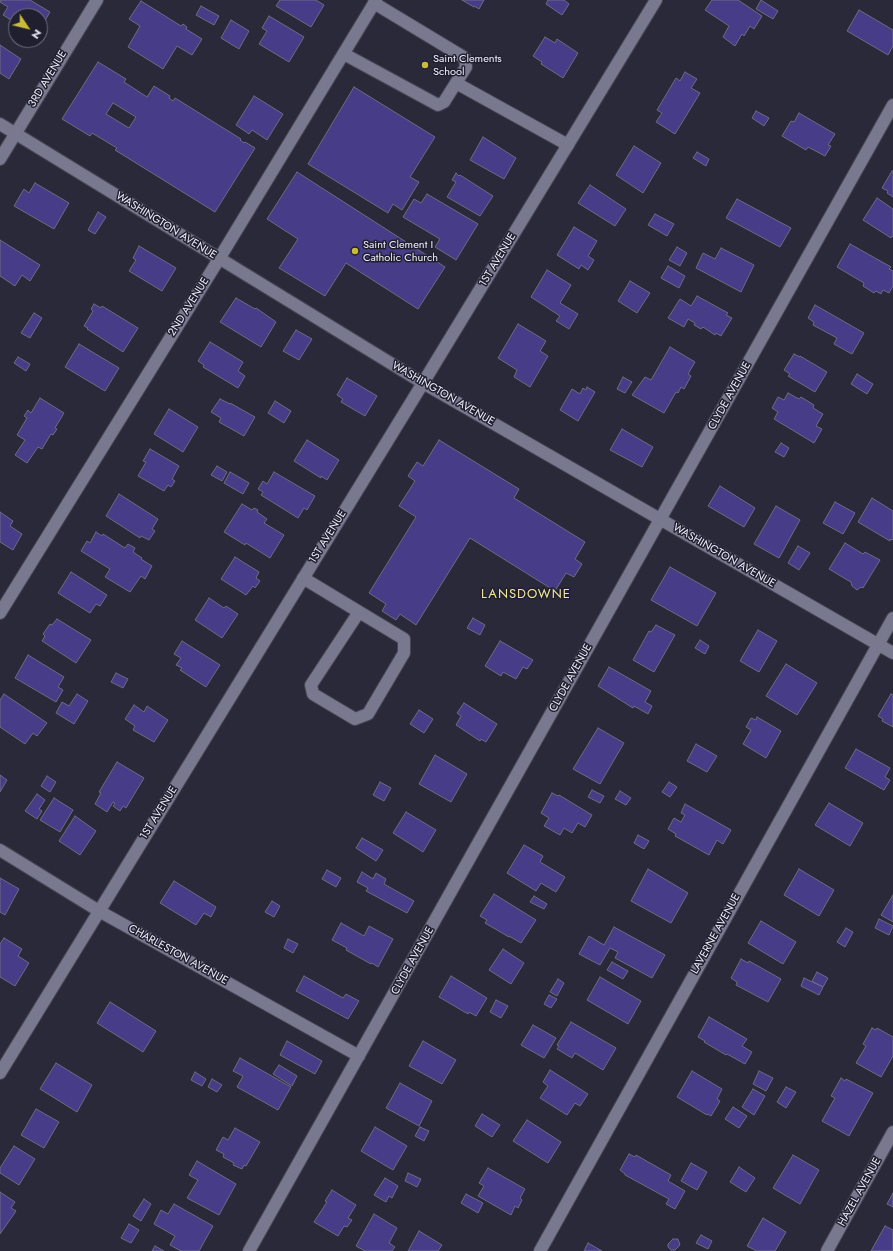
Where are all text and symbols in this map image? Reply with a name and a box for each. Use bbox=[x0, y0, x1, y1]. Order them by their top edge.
north arrow bbox=[8, 8, 48, 48]
text: N bbox=[28, 26, 46, 42]
street label: 3RD AVENUE bbox=[26, 48, 70, 110]
place label: Saint Clements School bbox=[433, 52, 502, 78]
marker: Saint Clements School bbox=[420, 60, 430, 70]
street label: WASHINGTON AVENUE bbox=[113, 190, 219, 262]
street label: 1ST AVENUE bbox=[477, 231, 519, 289]
place label: Saint Clement I Catholic Church bbox=[363, 238, 438, 264]
marker: Saint Clement I Catholic Church bbox=[350, 246, 360, 256]
street label: 2ND AVENUE bbox=[166, 275, 212, 339]
street label: WASHINGTON AVENUE bbox=[389, 359, 497, 429]
street label: CLYDE AVENUE bbox=[706, 360, 754, 432]
street label: 1ST AVENUE bbox=[306, 508, 350, 566]
street label: WASHINGTON AVENUE bbox=[670, 521, 778, 591]
district label: LANSDOWNE bbox=[481, 587, 571, 603]
street label: CLYDE AVENUE bbox=[547, 642, 595, 714]
street label: 1ST AVENUE bbox=[137, 784, 181, 842]
street label: LAVERNE AVENUE bbox=[688, 892, 744, 976]
street label: CHARLESTON AVENUE bbox=[126, 922, 230, 988]
street label: CLYDE AVENUE bbox=[389, 925, 437, 997]
street label: HAZEL AVENUE bbox=[836, 1155, 884, 1229]

